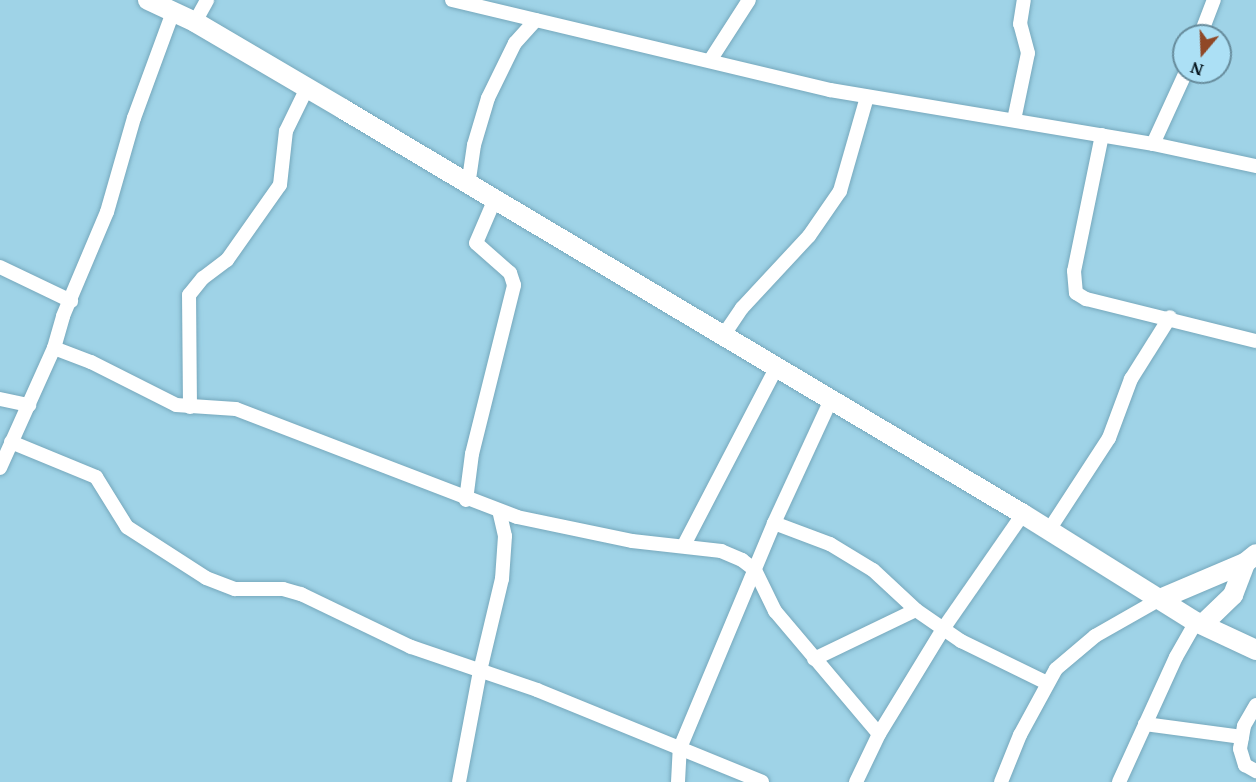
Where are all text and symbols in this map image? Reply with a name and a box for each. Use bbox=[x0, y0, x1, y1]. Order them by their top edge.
north arrow bbox=[1172, 24, 1232, 84]
text: N bbox=[1187, 57, 1206, 82]

